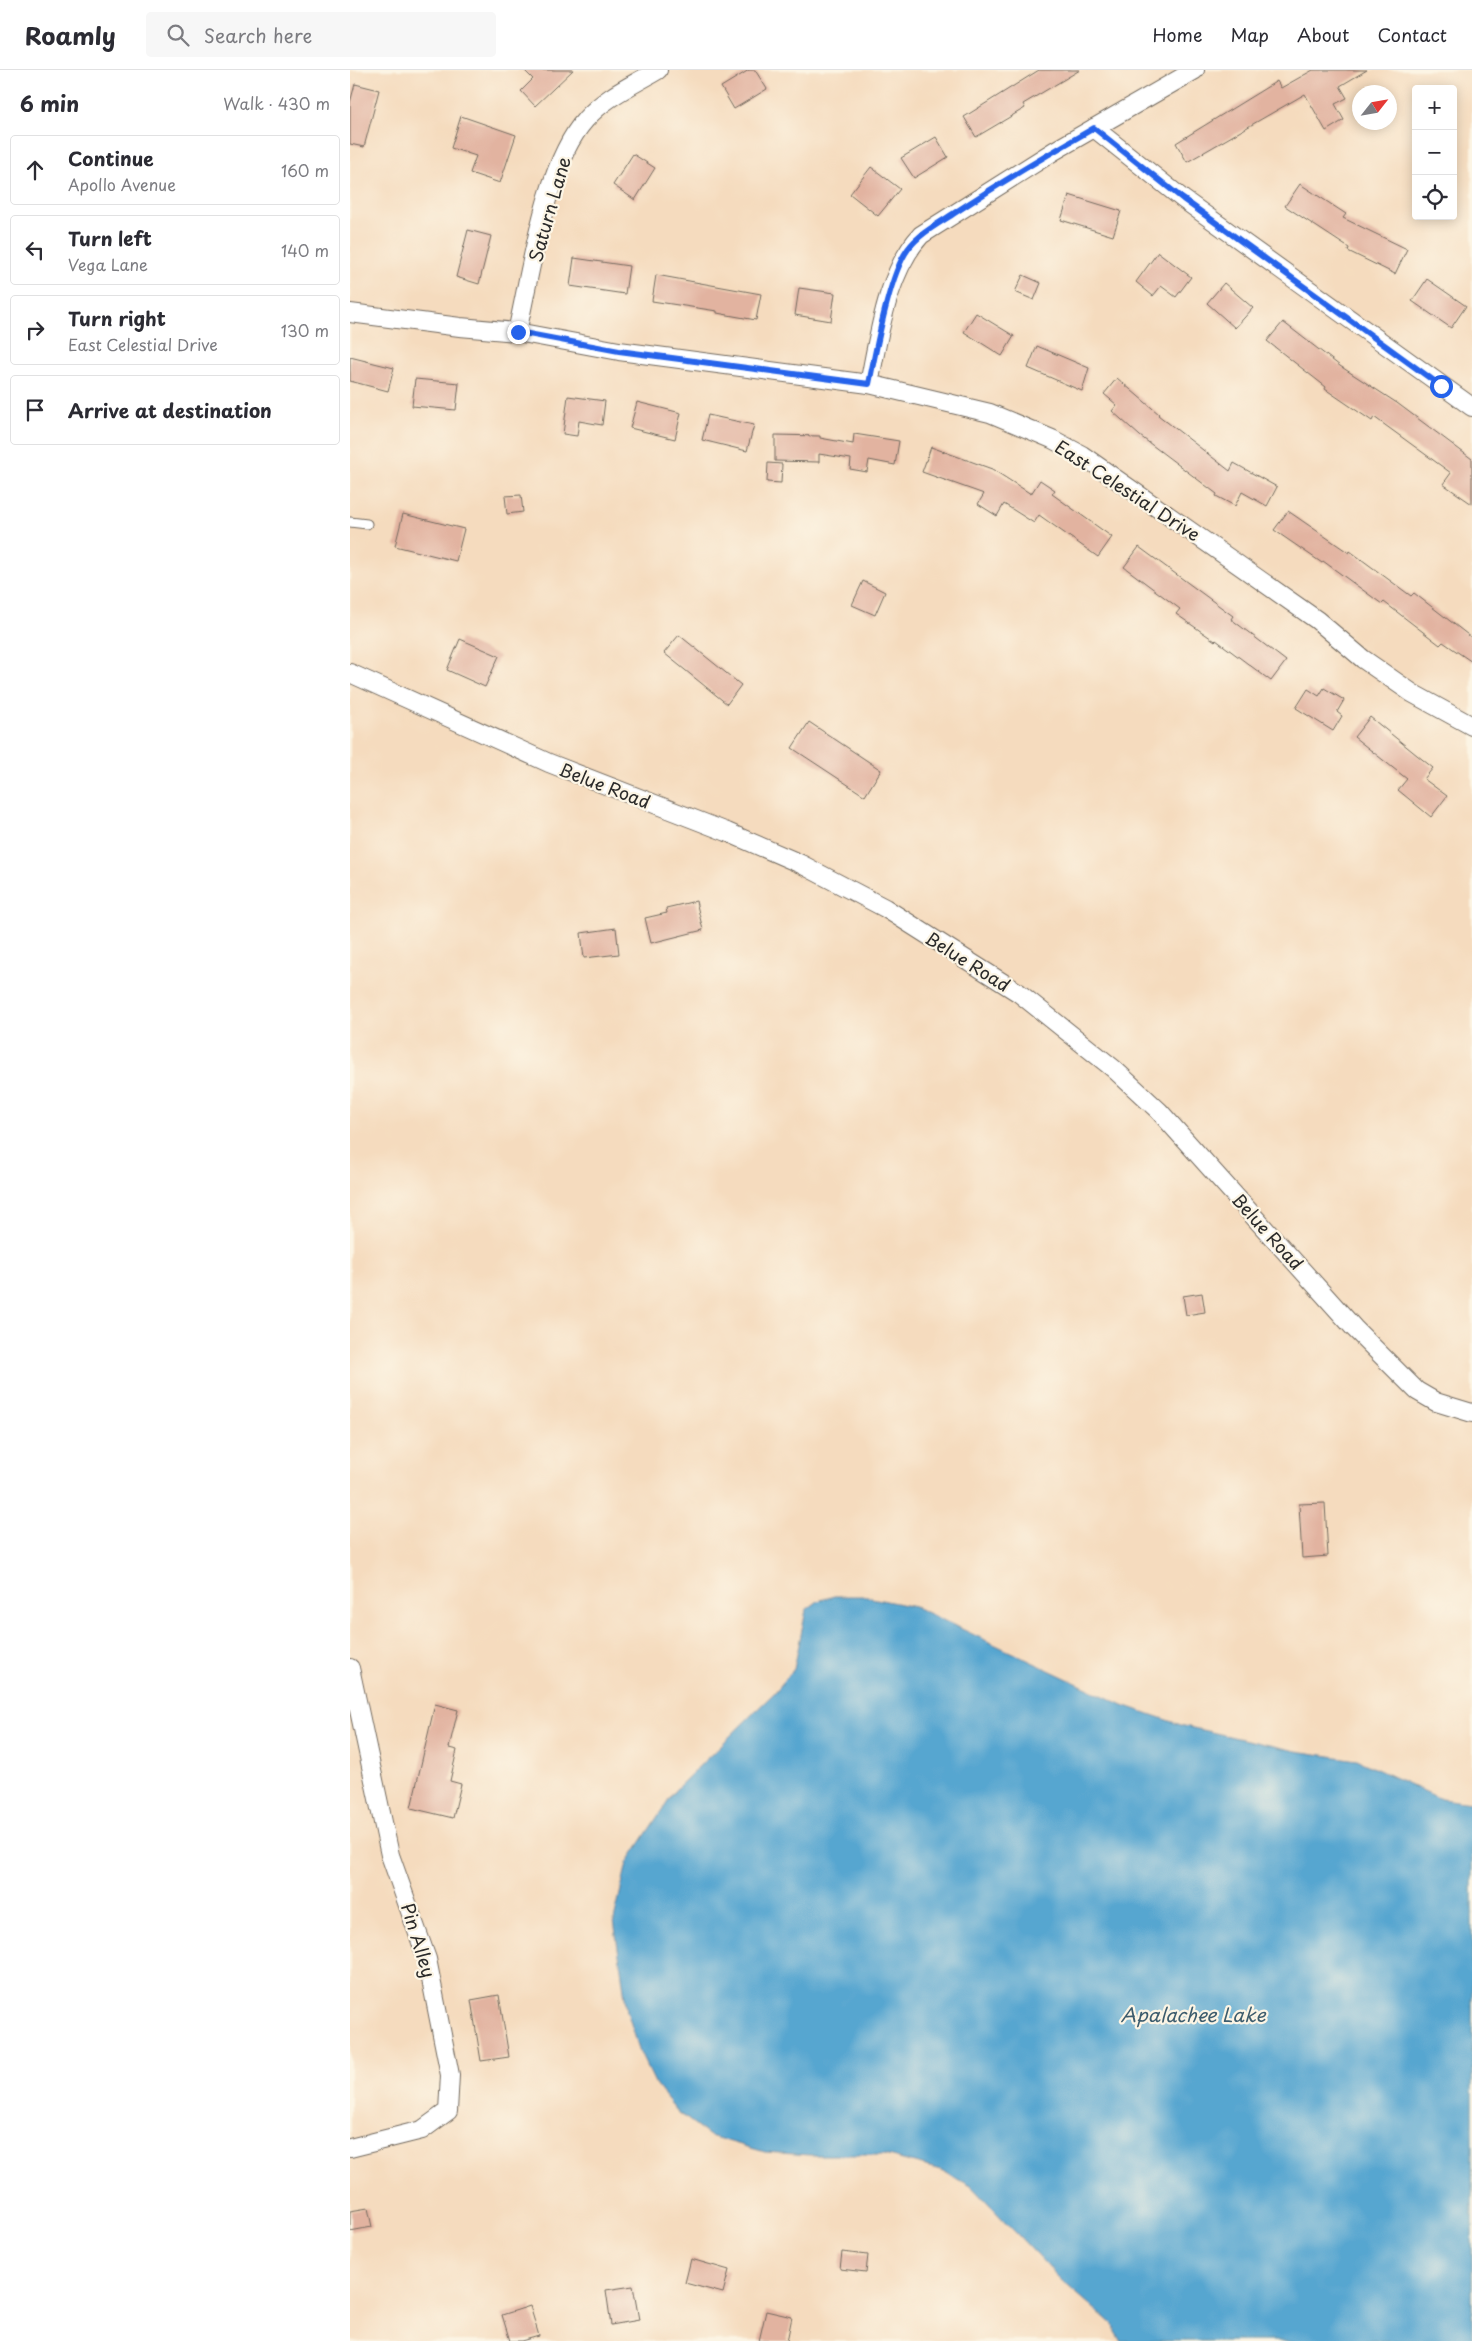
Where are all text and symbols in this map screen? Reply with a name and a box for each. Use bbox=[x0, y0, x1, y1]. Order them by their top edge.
search box bbox=[146, 12, 496, 57]
text: Roamly bbox=[25, 17, 116, 53]
icon: search bbox=[164, 21, 192, 49]
text: Search here bbox=[204, 21, 312, 49]
text: Home bbox=[1152, 21, 1202, 48]
text: Map bbox=[1230, 21, 1269, 48]
text: About bbox=[1297, 21, 1349, 48]
text: Contact bbox=[1377, 21, 1447, 48]
north arrow bbox=[1352, 85, 1397, 130]
map controls bbox=[1412, 85, 1457, 220]
button: + bbox=[1412, 85, 1457, 130]
text: 6 min bbox=[20, 87, 79, 119]
text: Walk · 430 m bbox=[223, 91, 330, 115]
button: − bbox=[1412, 130, 1457, 175]
text: Continue bbox=[68, 144, 154, 172]
street label: Saturn Lane bbox=[521, 153, 577, 265]
icon: ahead bbox=[21, 156, 49, 184]
text: 160 m bbox=[281, 158, 329, 182]
text: Apollo Avenue bbox=[68, 172, 176, 196]
button: locate bbox=[1412, 175, 1457, 220]
text: Turn left bbox=[68, 224, 152, 252]
icon: left bbox=[21, 236, 49, 264]
text: 140 m bbox=[281, 238, 329, 262]
text: Vega Lane bbox=[68, 252, 148, 276]
text: Turn right bbox=[68, 304, 166, 332]
icon: right bbox=[21, 316, 49, 344]
text: 130 m bbox=[281, 318, 329, 342]
route end bbox=[507, 321, 530, 344]
text: East Celestial Drive bbox=[68, 332, 218, 356]
route start bbox=[1430, 375, 1453, 398]
icon: arrive bbox=[21, 396, 49, 424]
text: Arrive at destination bbox=[68, 396, 272, 424]
street label: East Celestial Drive bbox=[1050, 433, 1206, 547]
street label: Belue Road bbox=[555, 755, 655, 815]
street label: Belue Road bbox=[920, 924, 1016, 998]
street label: Belue Road bbox=[1226, 1186, 1310, 1276]
street label: Pin Alley bbox=[395, 1899, 443, 1981]
water label: Apalachee Lake bbox=[1120, 2000, 1266, 2028]

